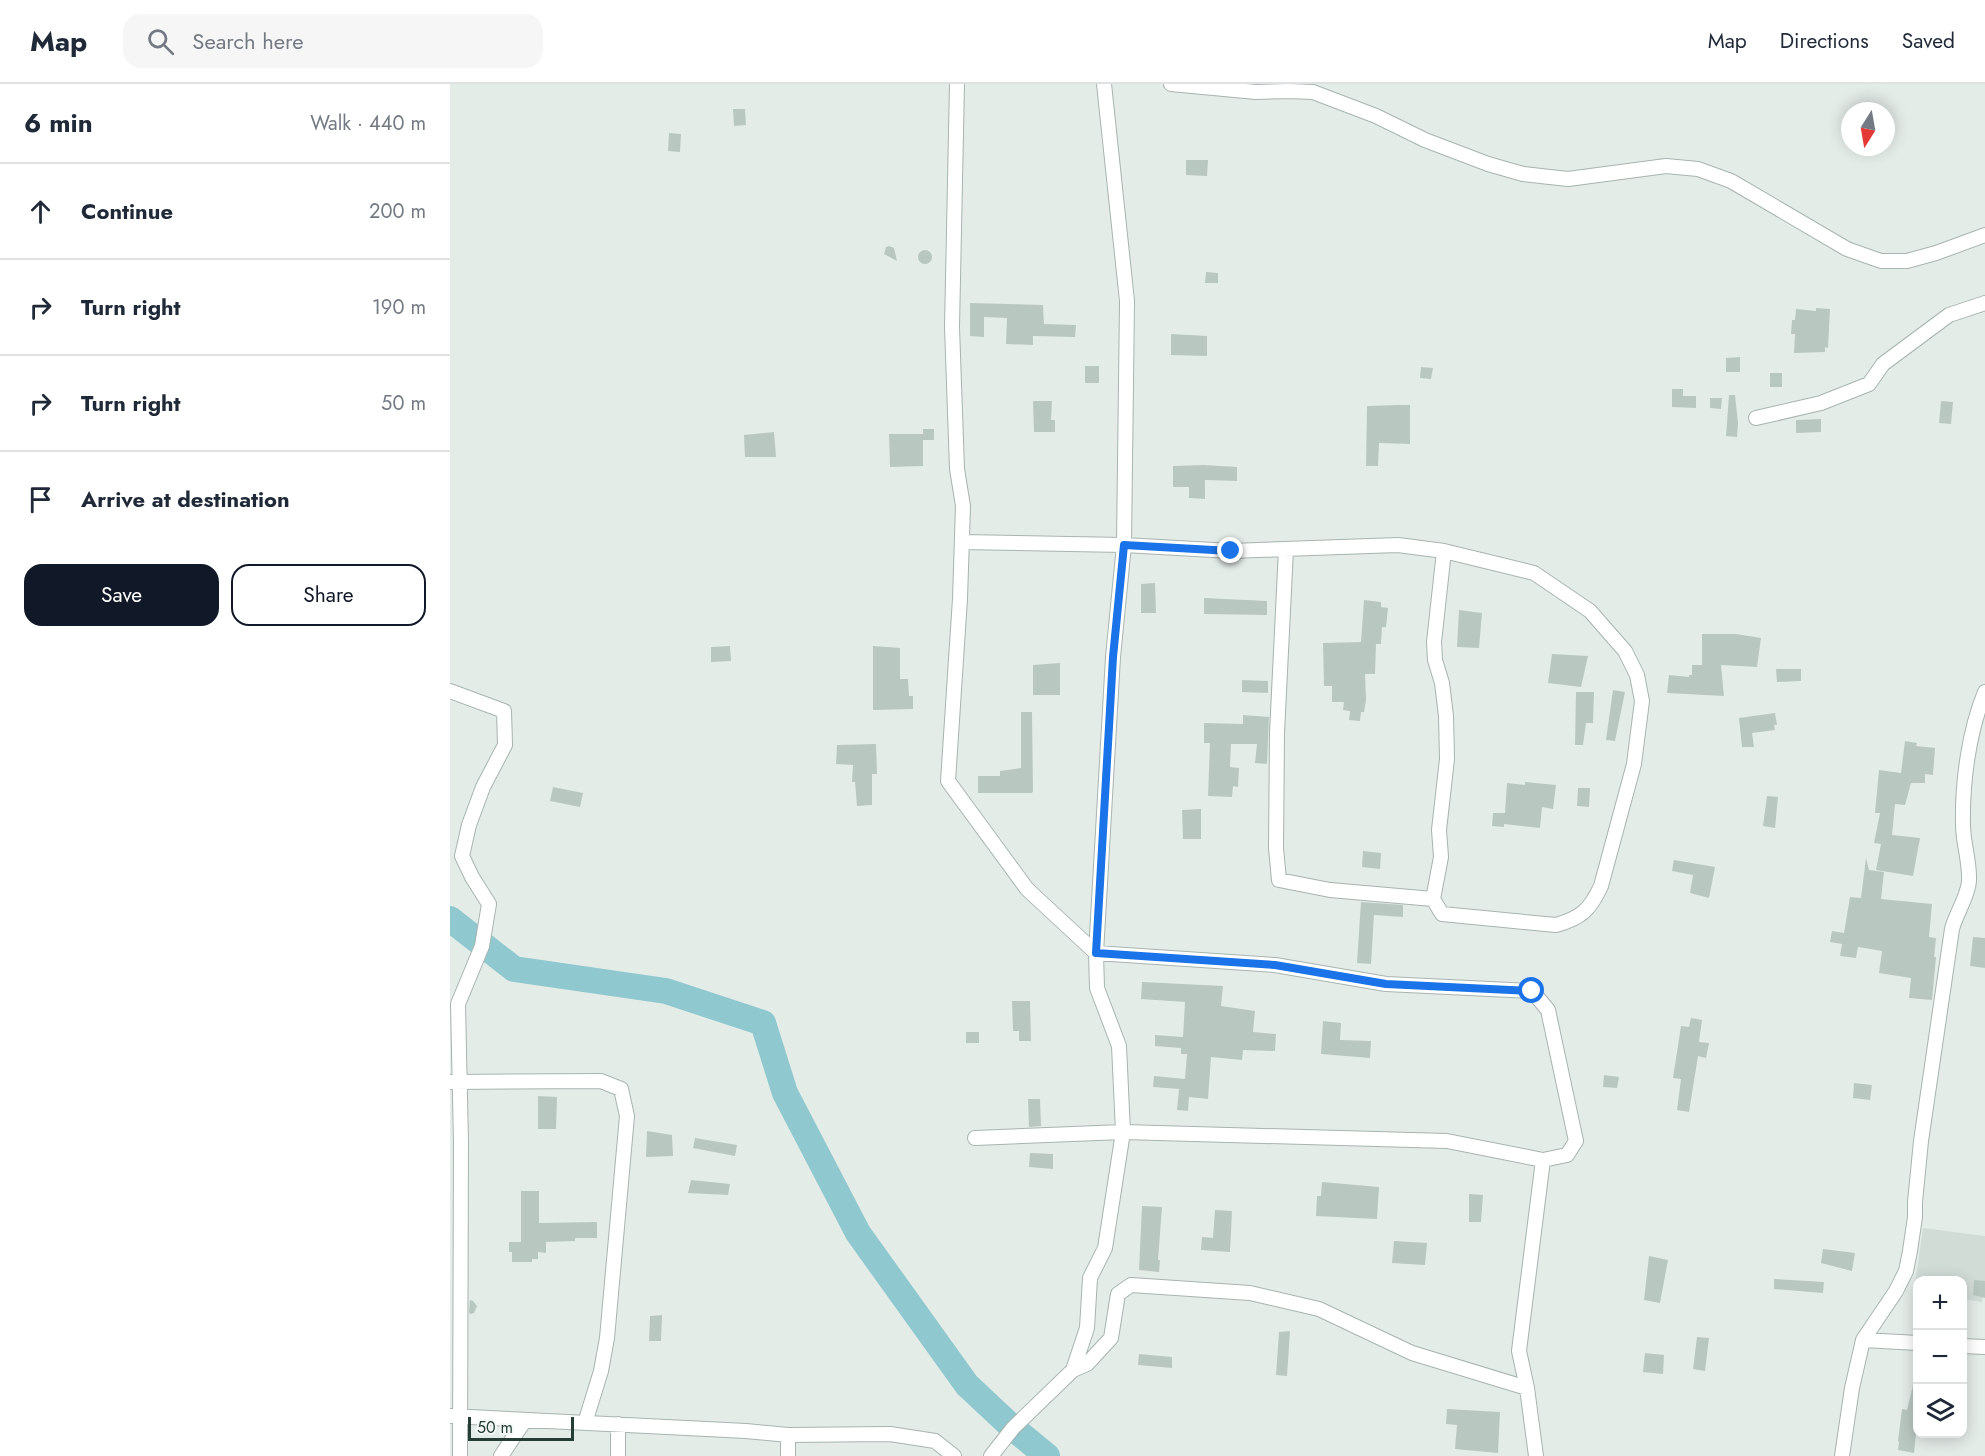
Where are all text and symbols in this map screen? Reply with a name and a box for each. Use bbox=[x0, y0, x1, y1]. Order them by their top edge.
search box bbox=[123, 14, 543, 68]
text: Map bbox=[30, 21, 87, 62]
icon: search bbox=[144, 25, 177, 58]
text: Search here bbox=[192, 25, 304, 57]
text: Map bbox=[1708, 26, 1747, 56]
text: Directions bbox=[1780, 26, 1869, 56]
text: Saved bbox=[1902, 26, 1955, 56]
north arrow bbox=[1841, 102, 1895, 156]
text: 6 min bbox=[24, 104, 93, 142]
text: Walk · 440 m bbox=[310, 109, 426, 138]
icon: ahead bbox=[24, 195, 57, 228]
text: Continue bbox=[81, 195, 173, 227]
text: 200 m bbox=[369, 197, 426, 226]
icon: right bbox=[24, 291, 57, 324]
text: Turn right bbox=[81, 291, 181, 323]
text: 190 m bbox=[372, 293, 426, 322]
icon: right bbox=[24, 387, 57, 420]
text: Turn right bbox=[81, 387, 181, 419]
text: 50 m bbox=[381, 389, 426, 418]
icon: arrive bbox=[24, 483, 57, 516]
text: Arrive at destination bbox=[81, 483, 290, 515]
route end bbox=[1217, 537, 1243, 563]
button: Save bbox=[24, 564, 219, 626]
button: Share bbox=[231, 564, 426, 626]
route start bbox=[1518, 977, 1544, 1003]
map controls bbox=[1913, 1276, 1967, 1438]
button: + bbox=[1913, 1276, 1967, 1330]
button: − bbox=[1913, 1330, 1967, 1384]
button: layers bbox=[1913, 1384, 1967, 1438]
scale bar bbox=[468, 1414, 574, 1442]
text: 50 m bbox=[477, 1416, 513, 1439]

